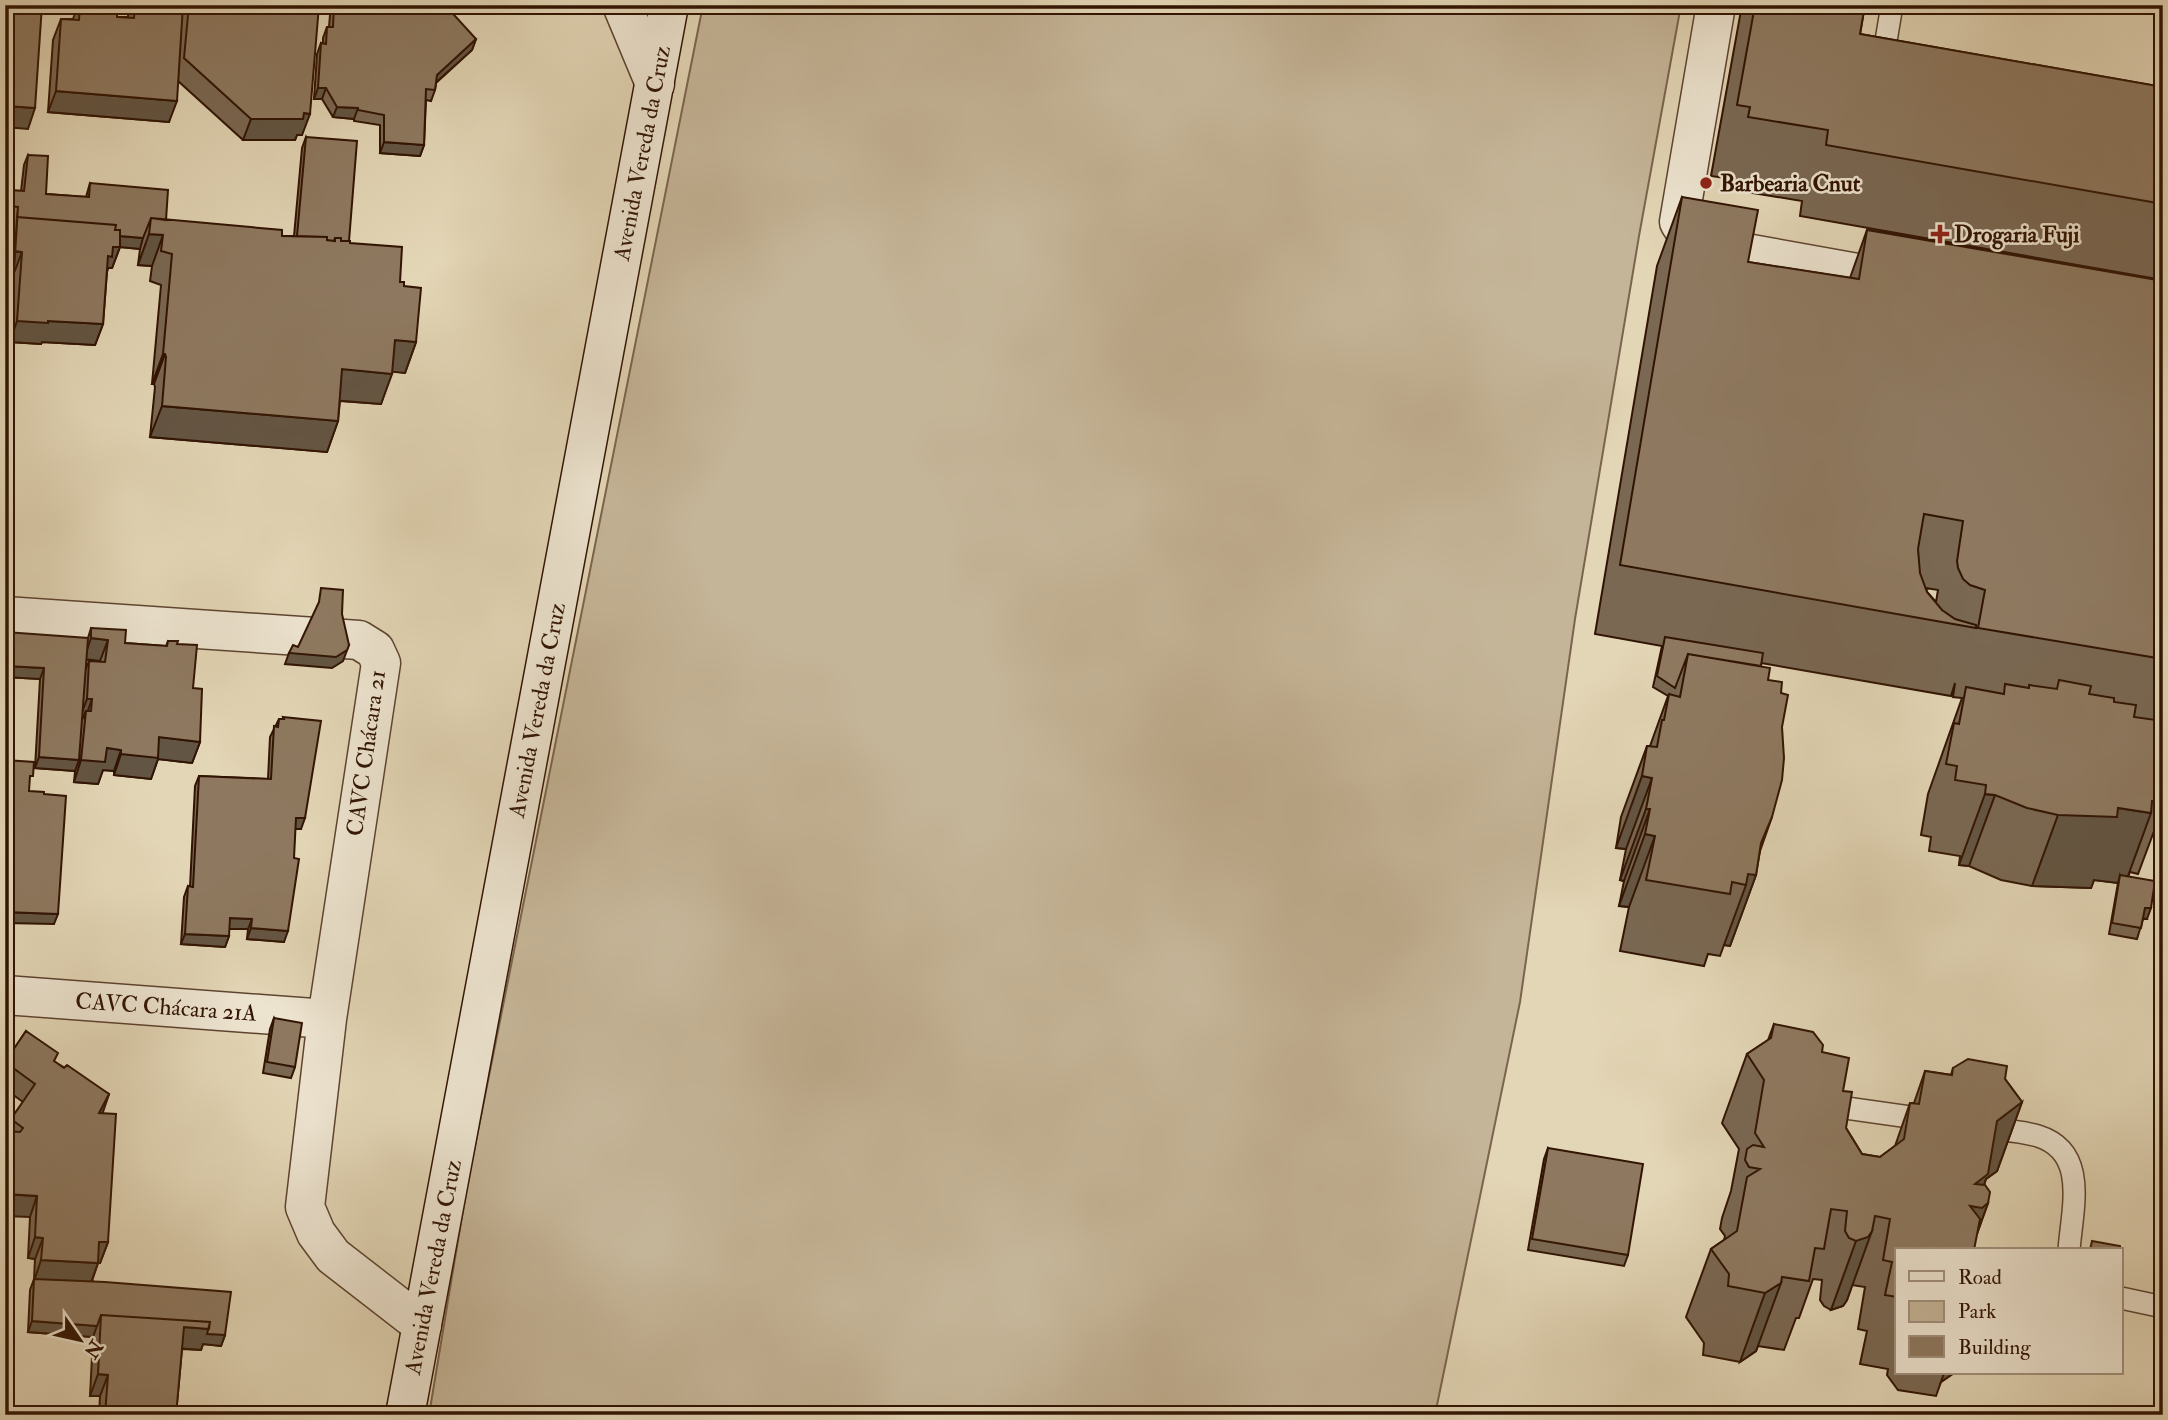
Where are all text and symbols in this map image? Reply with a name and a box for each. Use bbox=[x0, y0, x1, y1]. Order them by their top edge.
street label: Avenida Vereda da Cruz bbox=[607, 43, 677, 264]
place label: Barbearia Cnut bbox=[1720, 169, 1861, 198]
marker: Barbearia Cnut bbox=[1698, 175, 1714, 191]
place label: Drogaria Fuji bbox=[1954, 220, 2079, 250]
marker: Drogaria Fuji bbox=[1932, 226, 1948, 242]
street label: Avenida Vereda da Cruz bbox=[502, 600, 572, 821]
street label: CAVC Chácara 21 bbox=[340, 668, 392, 838]
street label: CAVC Chácara 21A bbox=[74, 986, 258, 1028]
street label: Avenida Vereda da Cruz bbox=[398, 1157, 468, 1378]
legend bbox=[1895, 1248, 2122, 1374]
text: Road bbox=[1958, 1264, 2003, 1291]
text: Park bbox=[1958, 1298, 1996, 1325]
north arrow bbox=[46, 1304, 116, 1374]
text: N bbox=[78, 1334, 109, 1364]
text: Building bbox=[1958, 1334, 2031, 1361]

